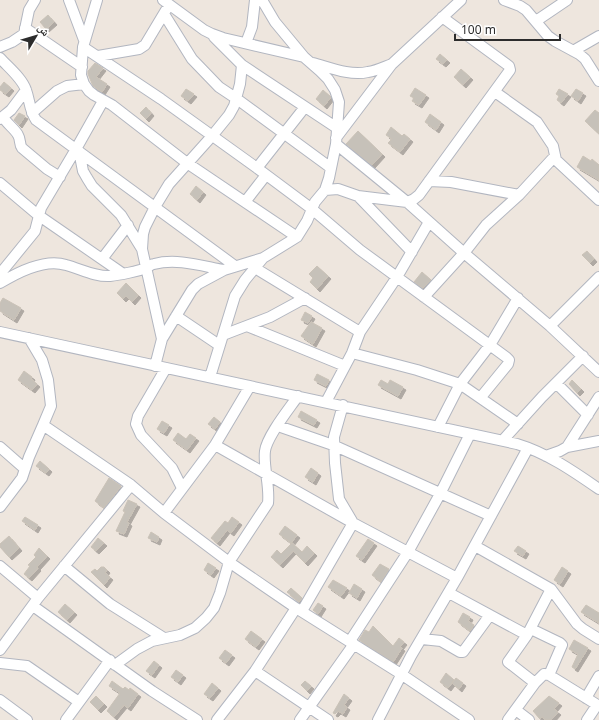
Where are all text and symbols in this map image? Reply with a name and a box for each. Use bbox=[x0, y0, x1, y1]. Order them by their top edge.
north arrow bbox=[16, 16, 56, 56]
scale bar bbox=[455, 16, 560, 42]
text: ش bbox=[34, 20, 54, 40]
text: 100 m bbox=[461, 21, 496, 38]

